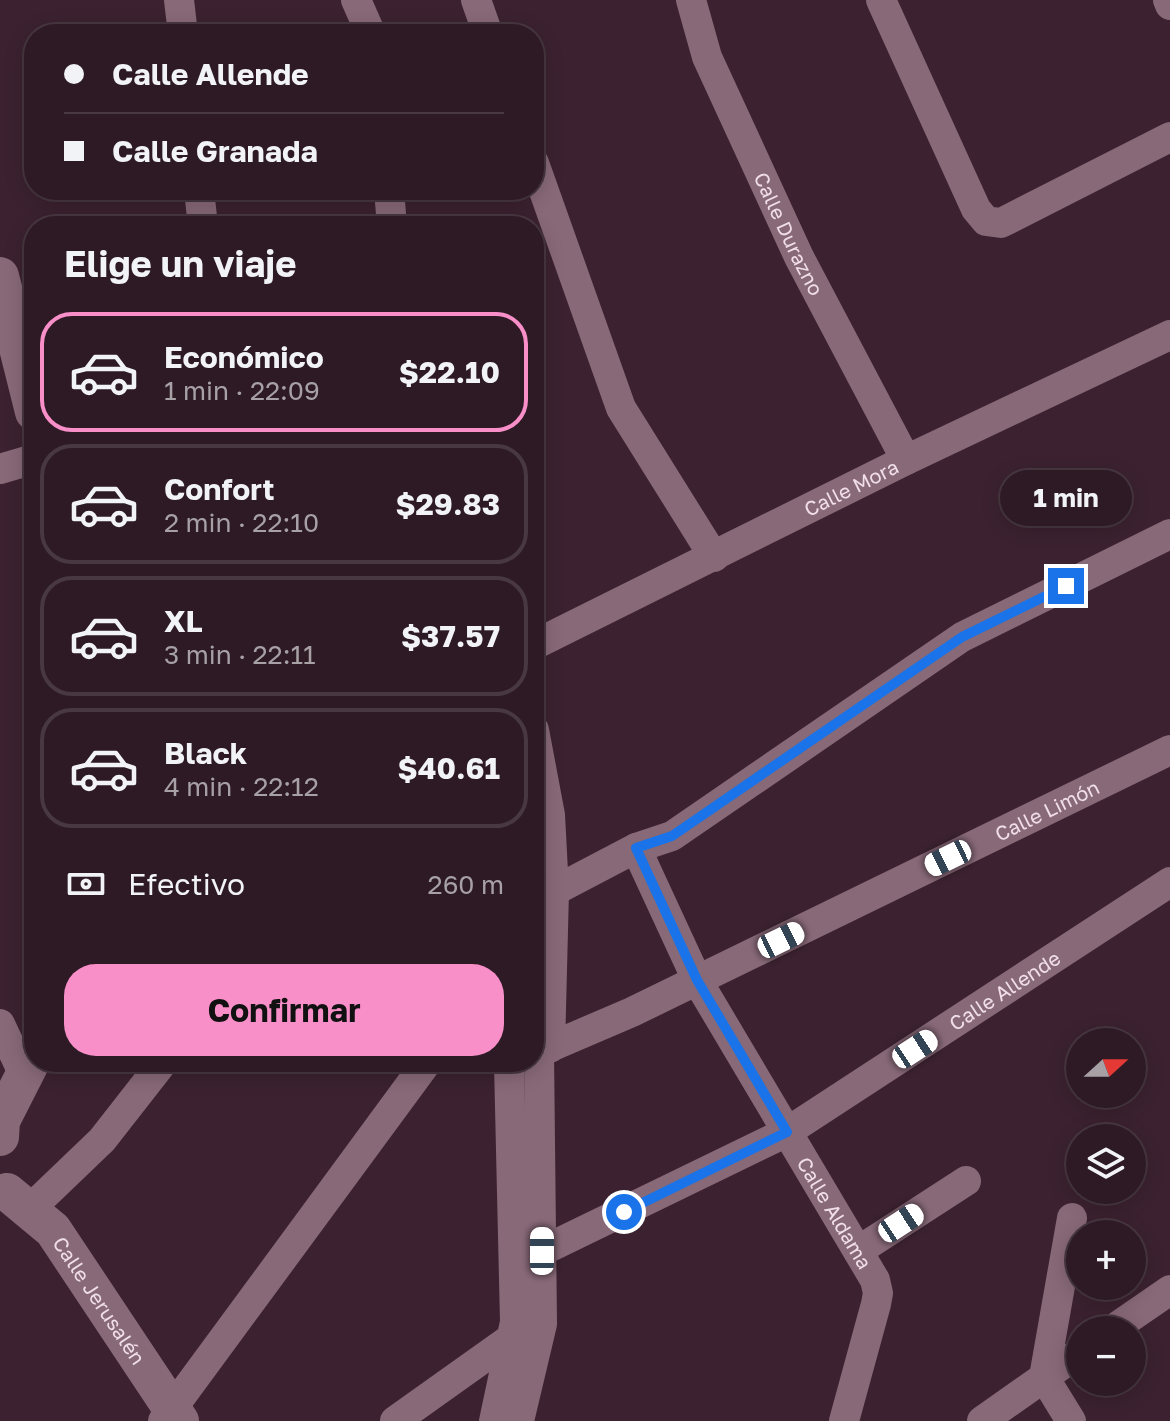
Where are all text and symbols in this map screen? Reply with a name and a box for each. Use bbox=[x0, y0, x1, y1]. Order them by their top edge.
text: Calle Allende bbox=[112, 56, 309, 92]
text: Calle Granada bbox=[112, 133, 318, 169]
street label: Calle Durazno bbox=[750, 168, 829, 299]
text: Elige un viaje bbox=[64, 242, 296, 285]
icon: car bbox=[68, 336, 140, 408]
text: Económico bbox=[164, 339, 324, 375]
text: $22.10 bbox=[399, 354, 500, 390]
text: 1 min · 22:09 bbox=[164, 375, 320, 406]
street label: Calle Mora bbox=[800, 454, 902, 521]
icon: car bbox=[68, 468, 140, 540]
callout: 1 min bbox=[1000, 470, 1132, 526]
text: Confort bbox=[164, 471, 275, 507]
text: 1 min bbox=[1033, 482, 1099, 513]
text: $29.83 bbox=[395, 486, 500, 522]
text: 2 min · 22:10 bbox=[164, 507, 319, 538]
route end bbox=[1048, 568, 1084, 604]
icon: car bbox=[68, 600, 140, 672]
text: XL bbox=[164, 603, 203, 639]
text: $37.57 bbox=[401, 618, 500, 654]
text: 3 min · 22:11 bbox=[164, 639, 316, 670]
icon: car bbox=[68, 732, 140, 804]
text: Black bbox=[164, 735, 247, 771]
text: $40.61 bbox=[398, 750, 500, 786]
text: 4 min · 22:12 bbox=[164, 771, 319, 802]
street label: Calle Limón bbox=[991, 774, 1103, 846]
car bbox=[921, 837, 975, 879]
icon: cash bbox=[64, 862, 108, 906]
text: Efectivo bbox=[128, 866, 245, 902]
text: 260 m bbox=[428, 869, 504, 900]
car bbox=[754, 919, 808, 961]
street label: Calle Allende bbox=[944, 945, 1064, 1035]
button: Confirmar bbox=[64, 964, 504, 1056]
car bbox=[888, 1026, 942, 1072]
north arrow bbox=[1066, 1028, 1146, 1108]
map controls bbox=[1066, 1028, 1146, 1396]
button: layers bbox=[1066, 1124, 1146, 1204]
street label: Calle Aldama bbox=[793, 1152, 878, 1273]
route start bbox=[606, 1194, 642, 1230]
car bbox=[874, 1200, 928, 1246]
button: + bbox=[1066, 1220, 1146, 1300]
car bbox=[530, 1227, 554, 1275]
street label: Calle Jerusalén bbox=[49, 1232, 151, 1369]
button: − bbox=[1066, 1316, 1146, 1396]

